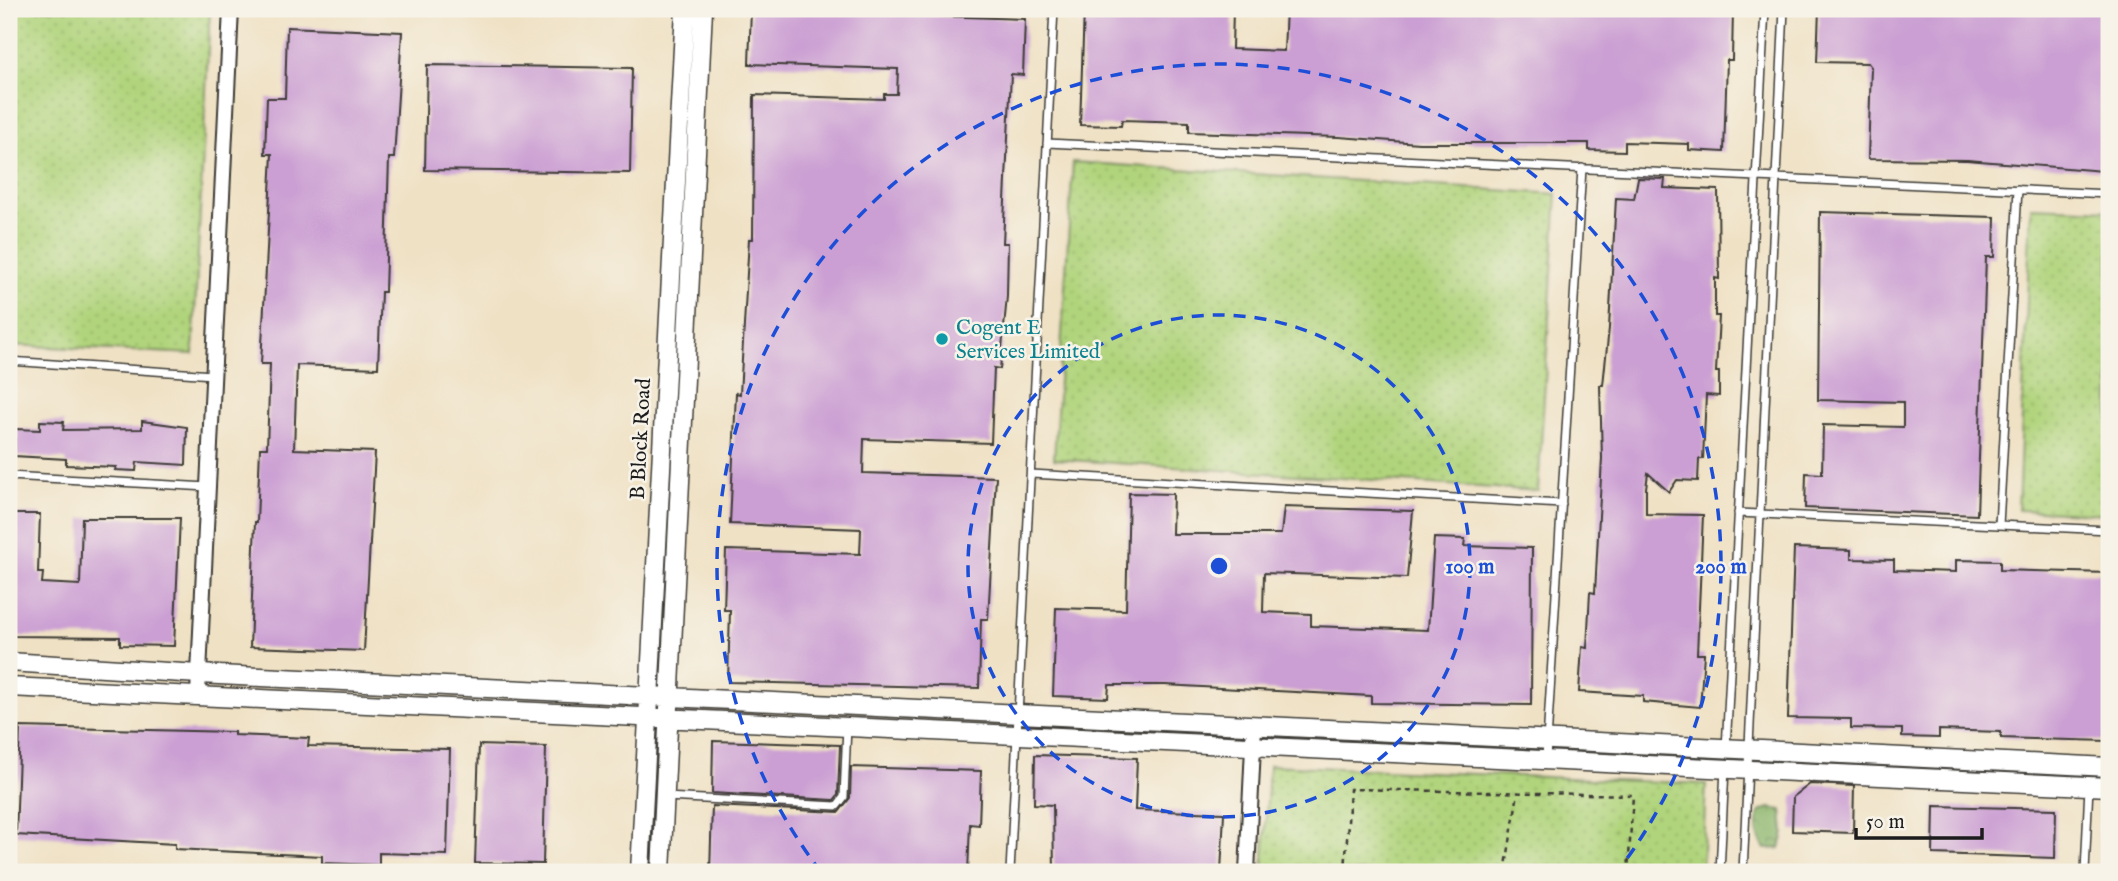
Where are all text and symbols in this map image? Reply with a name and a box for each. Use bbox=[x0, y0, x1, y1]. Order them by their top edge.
place label: Cogent E Services Limited bbox=[956, 315, 1101, 366]
marker: Cogent E Services Limited bbox=[934, 331, 950, 347]
street label: B Block Road bbox=[625, 377, 658, 501]
centre of rings bbox=[1207, 554, 1231, 578]
text: 100 m bbox=[1445, 554, 1495, 581]
text: 200 m bbox=[1695, 554, 1747, 581]
scale bar bbox=[1856, 797, 1982, 841]
text: 50 m bbox=[1866, 809, 1905, 836]

